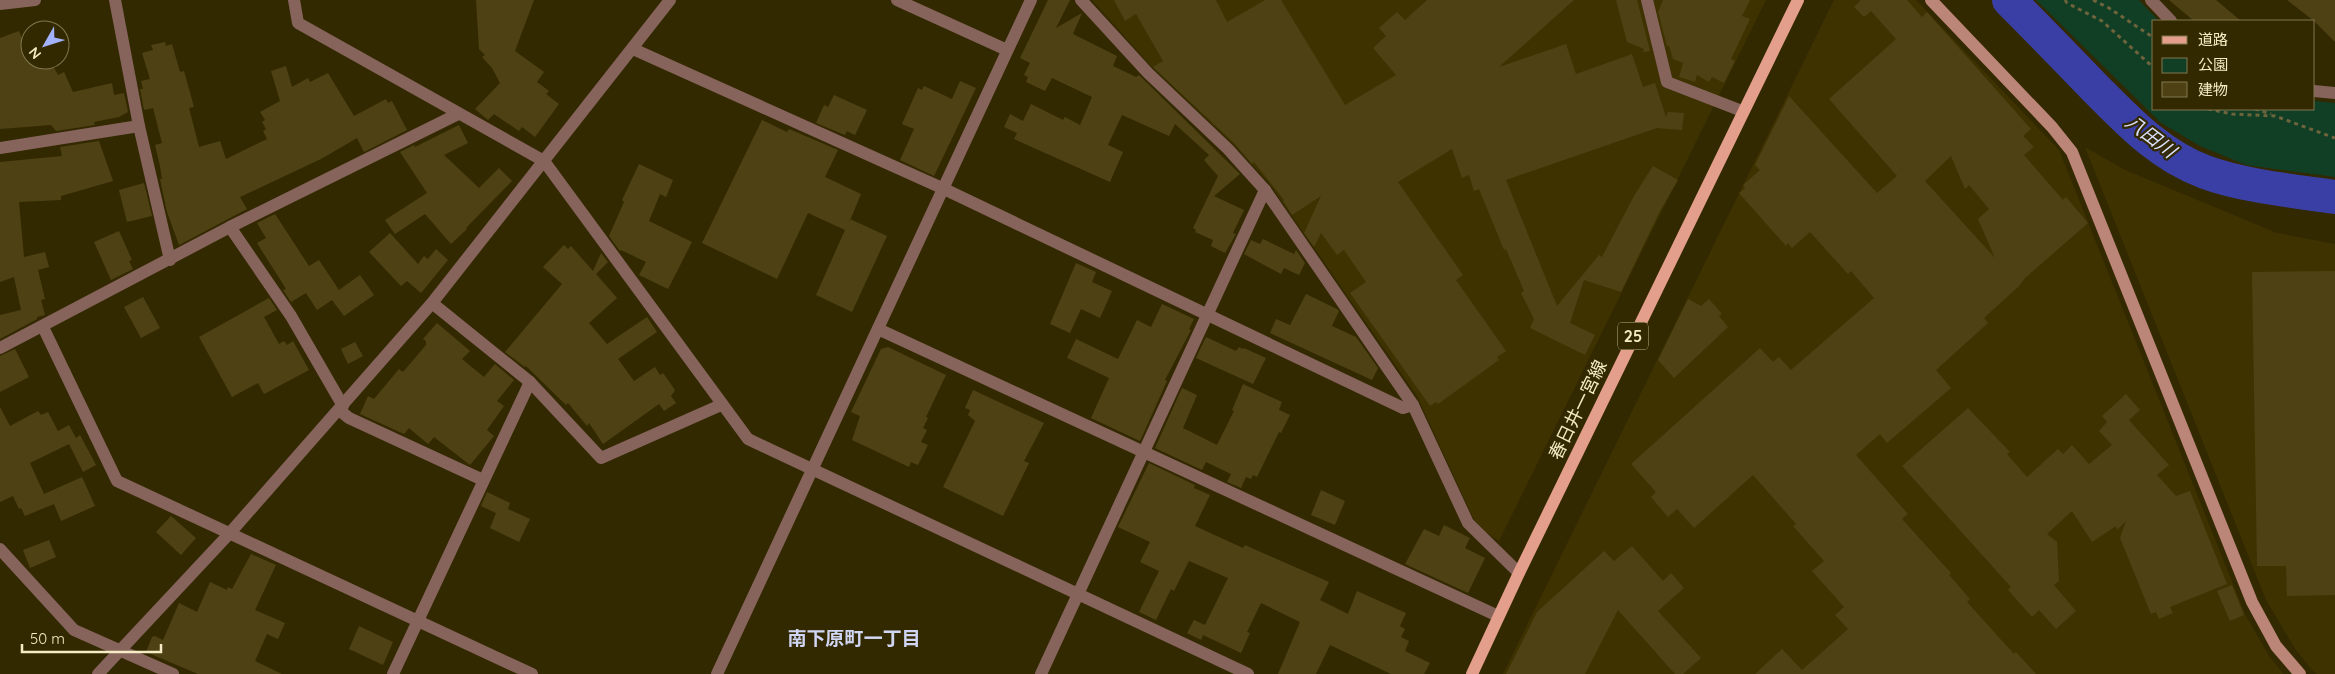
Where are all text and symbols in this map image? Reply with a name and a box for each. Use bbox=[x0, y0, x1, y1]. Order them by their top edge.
north arrow bbox=[20, 20, 70, 70]
legend bbox=[2152, 20, 2315, 110]
text: 道路 bbox=[2198, 30, 2228, 49]
text: N bbox=[25, 44, 45, 63]
text: 公園 bbox=[2198, 55, 2228, 74]
text: 建物 bbox=[2198, 80, 2228, 99]
water label: 八田川 bbox=[2121, 109, 2183, 164]
road number: 25 bbox=[1618, 322, 1648, 350]
street label: 春日井一宮線 bbox=[1544, 356, 1612, 463]
scale bar bbox=[22, 622, 161, 654]
district label: 南下原町一丁目 bbox=[787, 626, 921, 650]
text: 50 m bbox=[30, 629, 65, 648]

